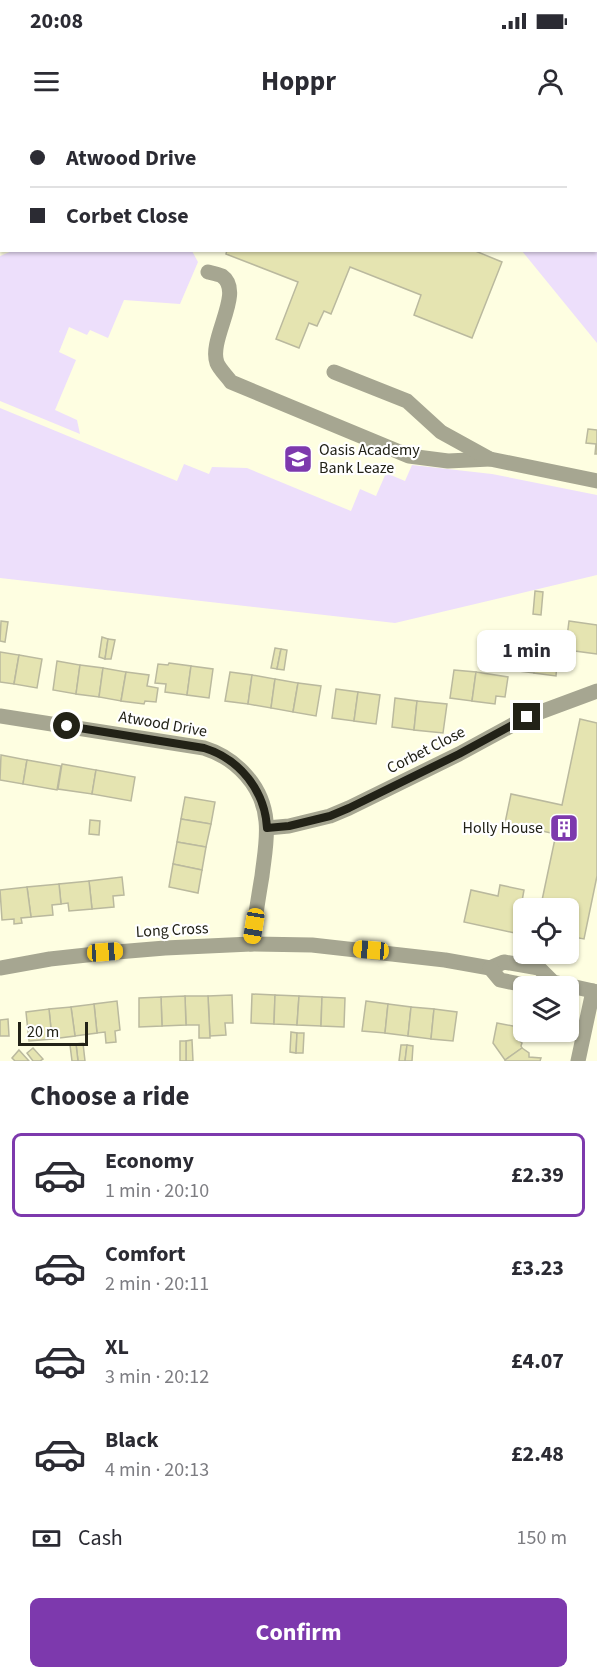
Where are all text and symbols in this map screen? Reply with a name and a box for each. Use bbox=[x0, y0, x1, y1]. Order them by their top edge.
text: 20:08 bbox=[30, 5, 83, 37]
text: Hoppr bbox=[261, 62, 336, 101]
icon: menu bbox=[30, 65, 63, 98]
icon: person bbox=[534, 65, 567, 98]
text: Atwood Drive bbox=[66, 142, 196, 174]
text: Corbet Close bbox=[66, 200, 189, 232]
place label: Oasis Academy Bank Leaze bbox=[319, 439, 420, 479]
school or university icon: Oasis Academy Bank Leaze bbox=[282, 443, 314, 475]
callout: 1 min bbox=[478, 630, 576, 672]
text: 1 min bbox=[502, 637, 551, 665]
route end bbox=[513, 703, 540, 730]
street label: Atwood Drive bbox=[117, 705, 209, 743]
route start bbox=[53, 712, 80, 739]
street label: Corbet Close bbox=[383, 721, 469, 779]
building icon: Holly House bbox=[548, 812, 580, 844]
place label: Holly House bbox=[463, 817, 543, 839]
map controls bbox=[513, 898, 579, 1042]
button: locate bbox=[513, 898, 579, 964]
car bbox=[242, 907, 266, 945]
street label: Long Cross bbox=[135, 917, 209, 943]
car bbox=[352, 939, 390, 961]
car bbox=[86, 942, 124, 962]
button: layers bbox=[513, 976, 579, 1042]
scale bar bbox=[18, 1019, 88, 1046]
text: 20 m bbox=[27, 1021, 59, 1043]
text: Choose a ride bbox=[30, 1077, 190, 1116]
text: Economy bbox=[105, 1145, 194, 1177]
icon: car bbox=[33, 1148, 87, 1202]
text: £2.39 bbox=[511, 1159, 564, 1191]
text: 1 min · 20:10 bbox=[105, 1177, 209, 1205]
text: Comfort bbox=[105, 1238, 186, 1270]
icon: car bbox=[33, 1241, 87, 1295]
text: £3.23 bbox=[511, 1252, 564, 1284]
text: 2 min · 20:11 bbox=[105, 1270, 209, 1298]
text: XL bbox=[105, 1331, 129, 1363]
icon: car bbox=[33, 1334, 87, 1388]
text: £4.07 bbox=[511, 1345, 564, 1377]
text: 3 min · 20:12 bbox=[105, 1363, 209, 1391]
text: Black bbox=[105, 1424, 159, 1456]
icon: car bbox=[33, 1427, 87, 1481]
text: £2.48 bbox=[511, 1438, 564, 1470]
text: 4 min · 20:13 bbox=[105, 1456, 209, 1484]
icon: cash bbox=[30, 1522, 63, 1555]
text: Cash bbox=[78, 1522, 123, 1554]
text: 150 m bbox=[517, 1524, 567, 1552]
button: Confirm bbox=[30, 1598, 567, 1667]

